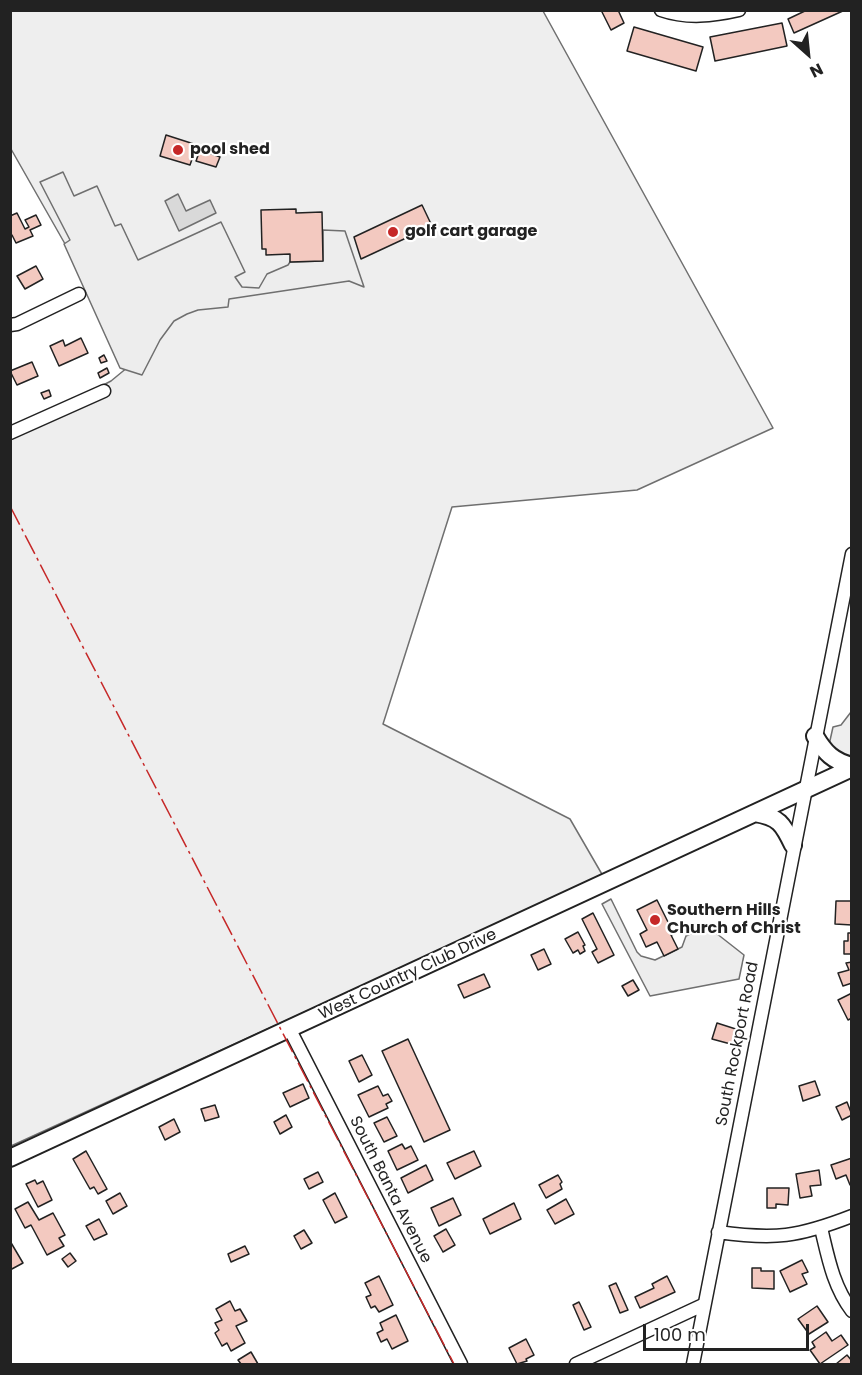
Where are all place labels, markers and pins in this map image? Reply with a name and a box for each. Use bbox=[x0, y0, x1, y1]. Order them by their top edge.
place label: pool shed bbox=[190, 140, 270, 160]
marker: pool shed bbox=[171, 143, 185, 157]
place label: golf cart garage bbox=[405, 222, 537, 242]
marker: golf cart garage bbox=[386, 225, 400, 239]
place label: Southern Hills Church of Christ bbox=[667, 901, 801, 939]
marker: Southern Hills Church of Christ bbox=[648, 913, 662, 927]

